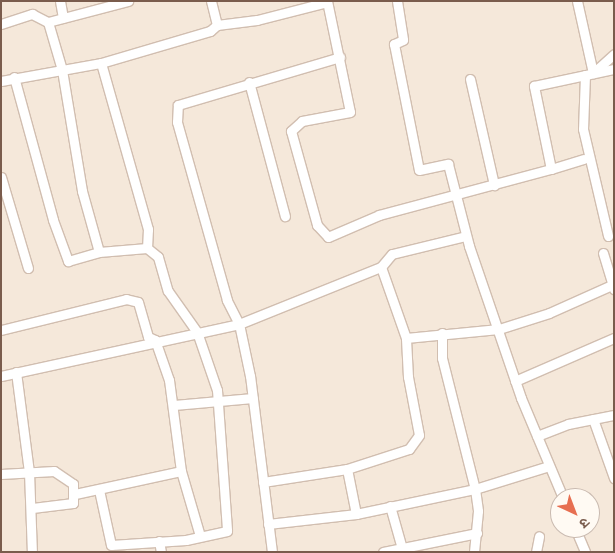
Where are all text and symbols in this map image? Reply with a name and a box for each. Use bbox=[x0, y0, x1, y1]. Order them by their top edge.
north arrow bbox=[550, 488, 600, 538]
text: उ bbox=[576, 515, 594, 533]

